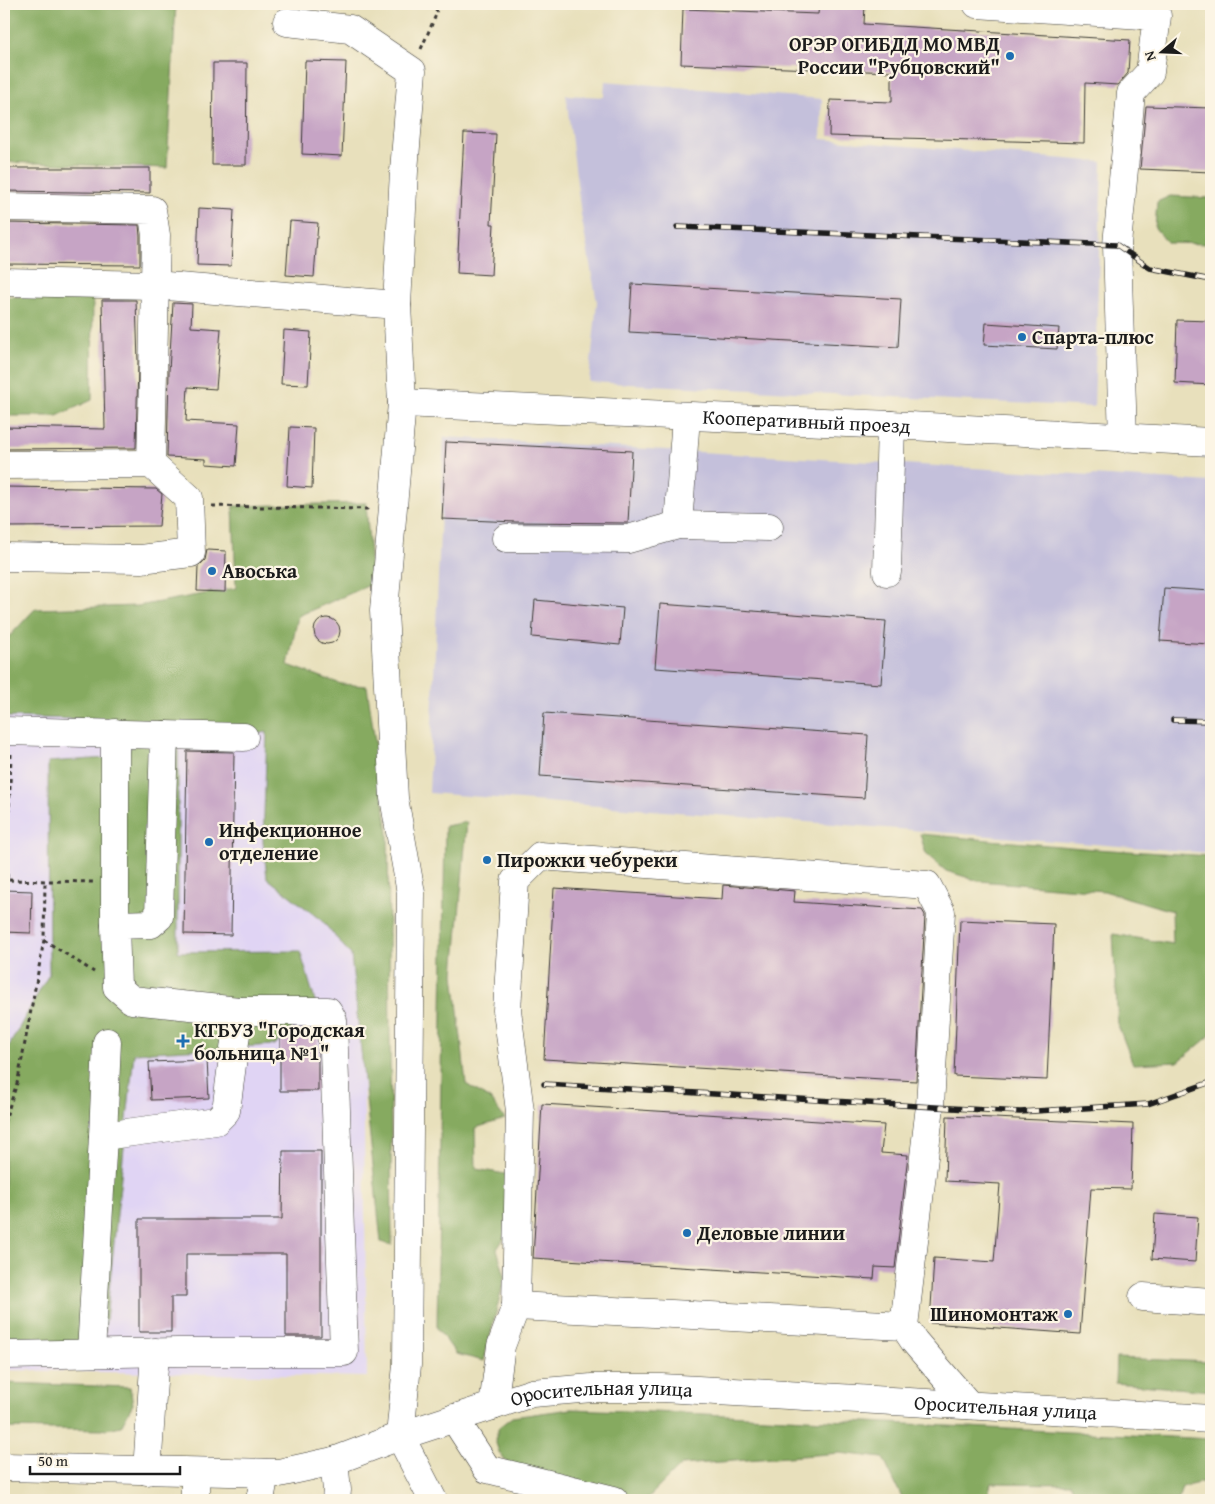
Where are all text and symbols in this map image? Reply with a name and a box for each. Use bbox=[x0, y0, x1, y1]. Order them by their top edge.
north arrow bbox=[1138, 28, 1188, 78]
place label: ОРЭР ОГИБДД МО МВД России "Рубцовский" bbox=[789, 29, 1000, 81]
text: N bbox=[1139, 48, 1161, 64]
marker: ОРЭР ОГИБДД МО МВД России "Рубцовский" bbox=[1004, 50, 1016, 62]
place label: Спарта-плюс bbox=[1032, 322, 1154, 351]
marker: Спарта-плюс bbox=[1016, 331, 1028, 343]
street label: Кооперативный проезд bbox=[702, 402, 912, 440]
place label: Авоська bbox=[222, 556, 298, 585]
marker: Авоська bbox=[206, 565, 218, 577]
place label: Инфекционное отделение bbox=[219, 815, 362, 867]
marker: Инфекционное отделение bbox=[203, 836, 215, 848]
place label: Пирожки чебуреки bbox=[497, 845, 678, 874]
marker: Пирожки чебуреки bbox=[481, 854, 493, 866]
place label: КГБУЗ "Городская больница №1" bbox=[194, 1015, 365, 1067]
marker: КГБУЗ "Городская больница №1" bbox=[176, 1034, 190, 1048]
place label: Деловые линии bbox=[696, 1218, 845, 1247]
marker: Деловые линии bbox=[681, 1227, 693, 1239]
place label: Шиномонтаж bbox=[930, 1299, 1058, 1328]
marker: Шиномонтаж bbox=[1062, 1308, 1074, 1320]
street label: Оросительная улица bbox=[506, 1373, 694, 1413]
street label: Оросительная улица bbox=[913, 1387, 1098, 1427]
scale bar bbox=[30, 1444, 180, 1476]
text: 50 m bbox=[38, 1450, 69, 1471]

